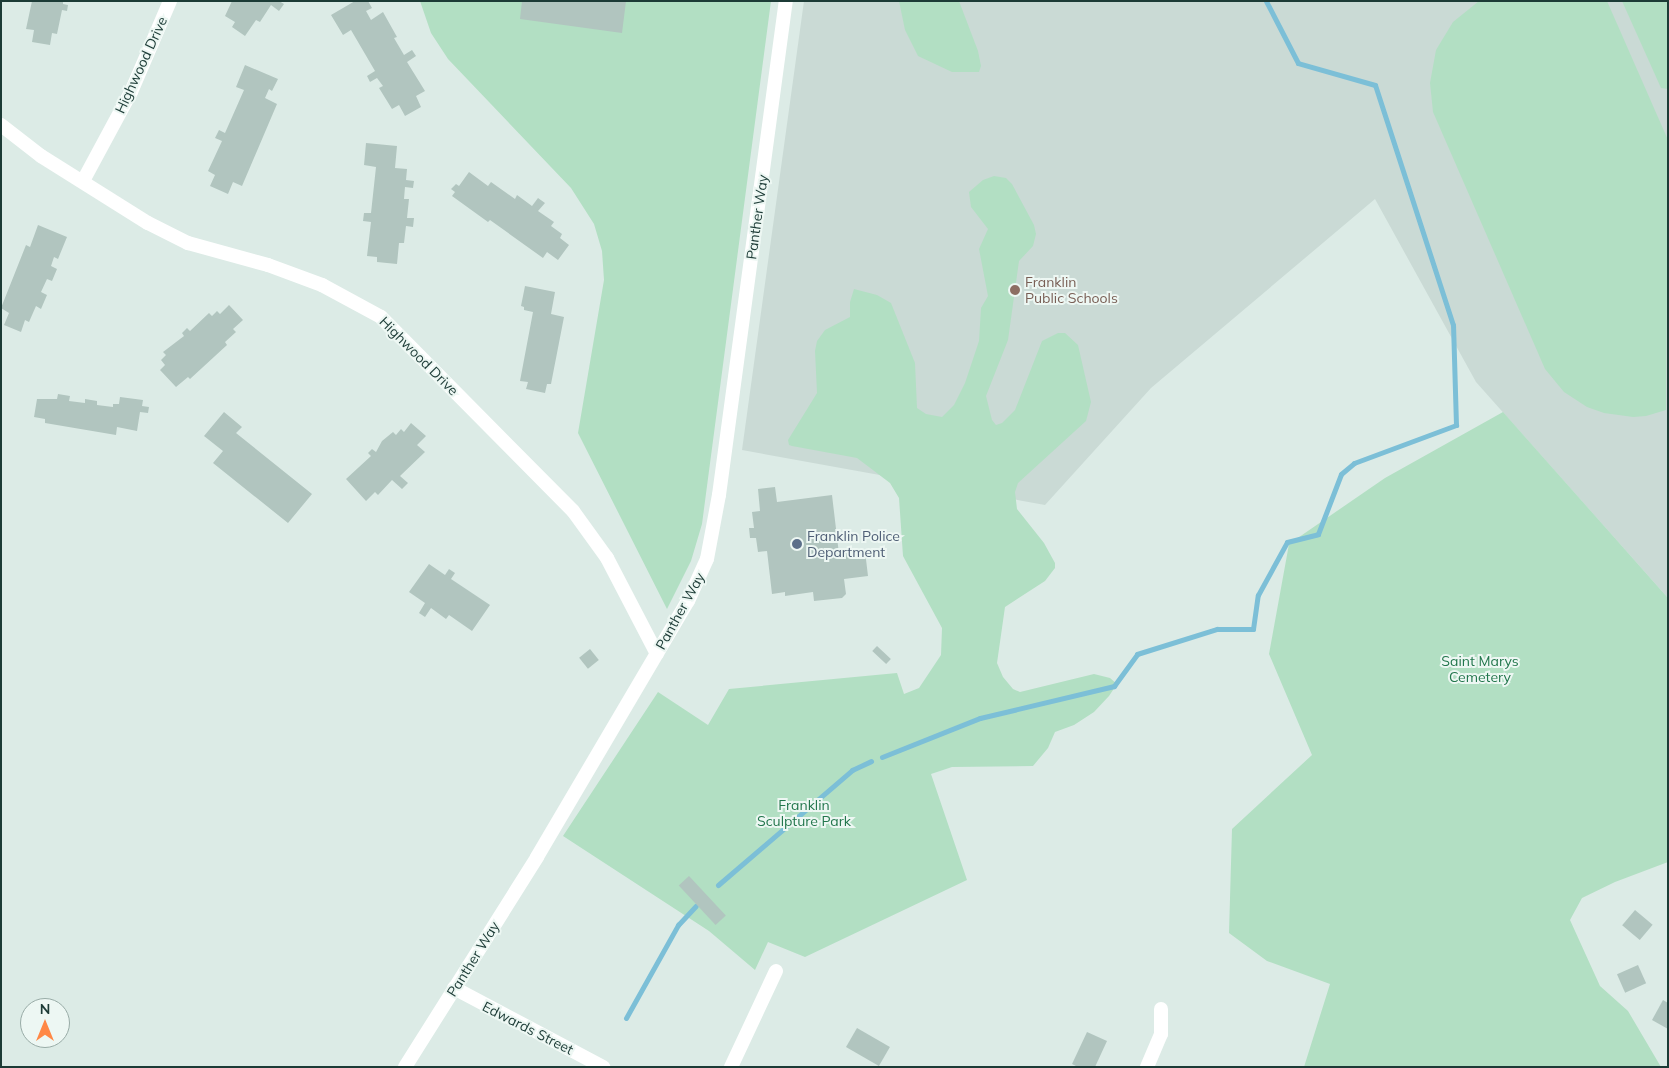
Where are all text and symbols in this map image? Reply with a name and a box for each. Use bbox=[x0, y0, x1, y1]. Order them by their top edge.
street label: Highwood Drive bbox=[111, 14, 171, 116]
street label: Panther Way bbox=[743, 174, 771, 260]
place label: Franklin Public Schools bbox=[1025, 274, 1118, 306]
marker: Franklin Public Schools bbox=[1009, 284, 1021, 296]
street label: Highwood Drive bbox=[376, 313, 462, 399]
place label: Franklin Police Department bbox=[807, 528, 900, 560]
marker: Franklin Police Department bbox=[791, 538, 803, 550]
street label: Panther Way bbox=[652, 570, 708, 652]
park label: Saint Marys Cemetery bbox=[1441, 653, 1519, 686]
park label: Franklin Sculpture Park bbox=[757, 797, 851, 830]
street label: Panther Way bbox=[443, 918, 503, 1000]
north arrow bbox=[20, 998, 70, 1048]
street label: Edwards Street bbox=[480, 998, 576, 1058]
text: N bbox=[40, 1000, 50, 1018]

